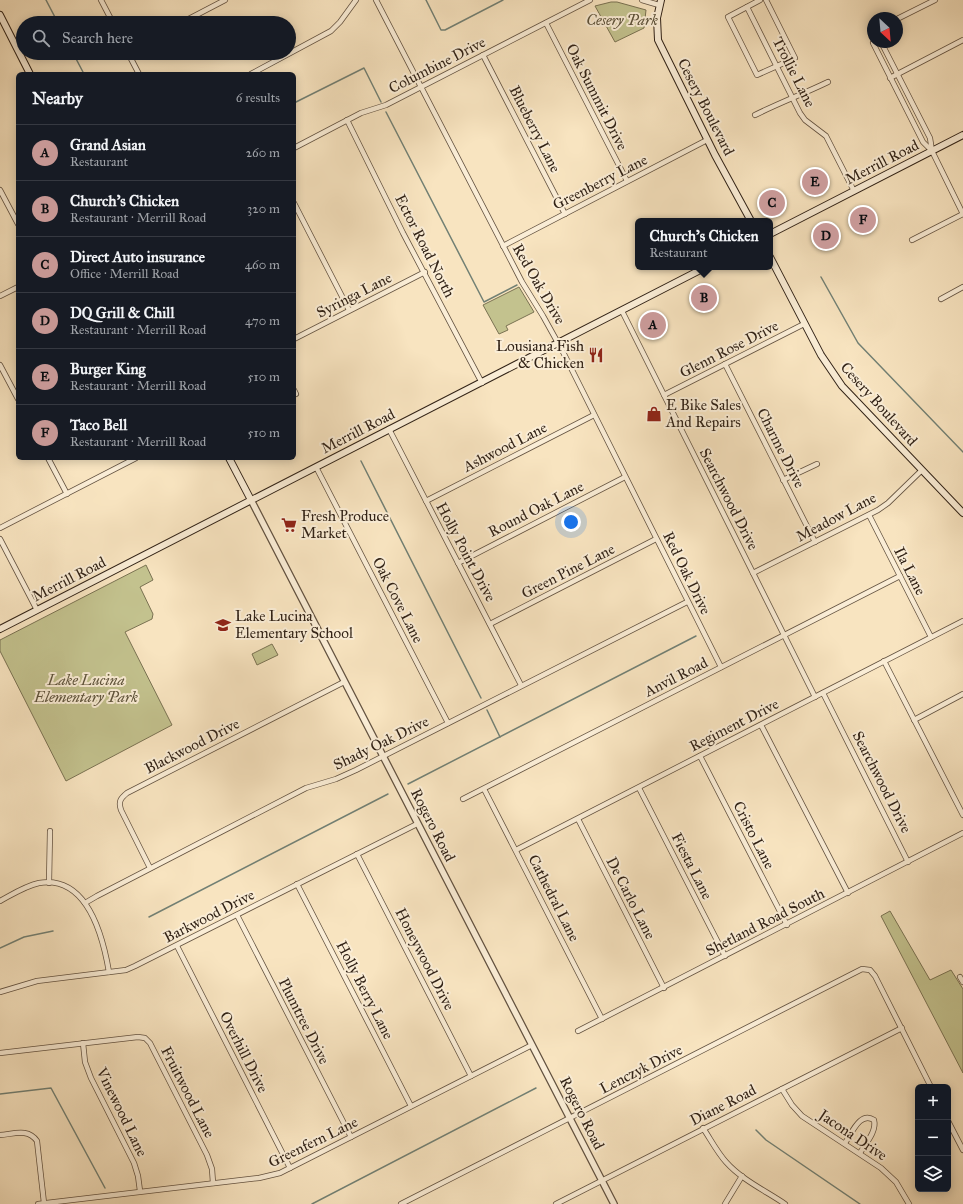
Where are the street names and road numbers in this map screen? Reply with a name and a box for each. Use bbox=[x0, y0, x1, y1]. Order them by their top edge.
street label: Columbine Drive bbox=[386, 33, 488, 97]
street label: Trollie Lane bbox=[769, 34, 819, 110]
street label: Oak Summit Drive bbox=[562, 41, 632, 153]
street label: Cesery Boulevard bbox=[674, 55, 738, 159]
street label: Blueberry Lane bbox=[505, 83, 565, 175]
street label: Merrill Road bbox=[842, 136, 922, 188]
street label: Greenberry Lane bbox=[550, 150, 650, 214]
street label: Ector Road North bbox=[391, 191, 459, 301]
street label: Red Oak Drive bbox=[509, 240, 569, 328]
street label: Syringa Lane bbox=[313, 268, 395, 322]
street label: Glenn Rose Drive bbox=[677, 316, 781, 382]
street label: Cesery Boulevard bbox=[837, 358, 922, 450]
street label: Merrill Road bbox=[318, 405, 398, 457]
street label: Charme Drive bbox=[753, 405, 809, 491]
street label: Ashwood Lane bbox=[459, 418, 550, 476]
street label: Searchwood Drive bbox=[696, 445, 762, 553]
street label: Round Oak Lane bbox=[485, 477, 587, 541]
street label: Meadow Lane bbox=[793, 488, 879, 546]
street label: Holly Point Drive bbox=[432, 499, 500, 605]
street label: Red Oak Drive bbox=[659, 529, 715, 617]
street label: Green Pine Lane bbox=[518, 540, 618, 602]
street label: Ila Lane bbox=[890, 544, 930, 598]
street label: Merrill Road bbox=[29, 553, 109, 605]
street label: Oak Cove Lane bbox=[369, 554, 427, 646]
street label: Anvil Road bbox=[640, 653, 711, 701]
street label: Regiment Drive bbox=[686, 695, 782, 755]
street label: Shady Oak Drive bbox=[330, 712, 432, 774]
street label: Blackwood Drive bbox=[142, 714, 242, 778]
street label: Searchwood Drive bbox=[849, 728, 915, 836]
street label: Rogero Road bbox=[407, 785, 459, 865]
street label: Cristo Lane bbox=[729, 798, 779, 872]
street label: Fiesta Lane bbox=[668, 830, 716, 902]
street label: Cathedral Lane bbox=[524, 852, 584, 944]
street label: De Carlo Lane bbox=[603, 854, 659, 942]
street label: Shetland Road South bbox=[703, 884, 828, 960]
street label: Barkwood Drive bbox=[161, 885, 257, 947]
street label: Honeywood Drive bbox=[391, 905, 459, 1013]
street label: Holly Berry Lane bbox=[332, 938, 398, 1042]
street label: Plumtree Drive bbox=[275, 975, 333, 1067]
street label: Overhill Drive bbox=[216, 1008, 272, 1096]
street label: Lenczyk Drive bbox=[597, 1040, 685, 1098]
street label: Fruitwood Lane bbox=[157, 1043, 219, 1141]
street label: Vinewood Lane bbox=[92, 1064, 151, 1159]
street label: Rogero Road bbox=[556, 1073, 608, 1153]
street label: Diane Road bbox=[687, 1080, 760, 1129]
street label: Jacona Drive bbox=[813, 1104, 891, 1165]
street label: Greenfern Lane bbox=[265, 1113, 361, 1171]

